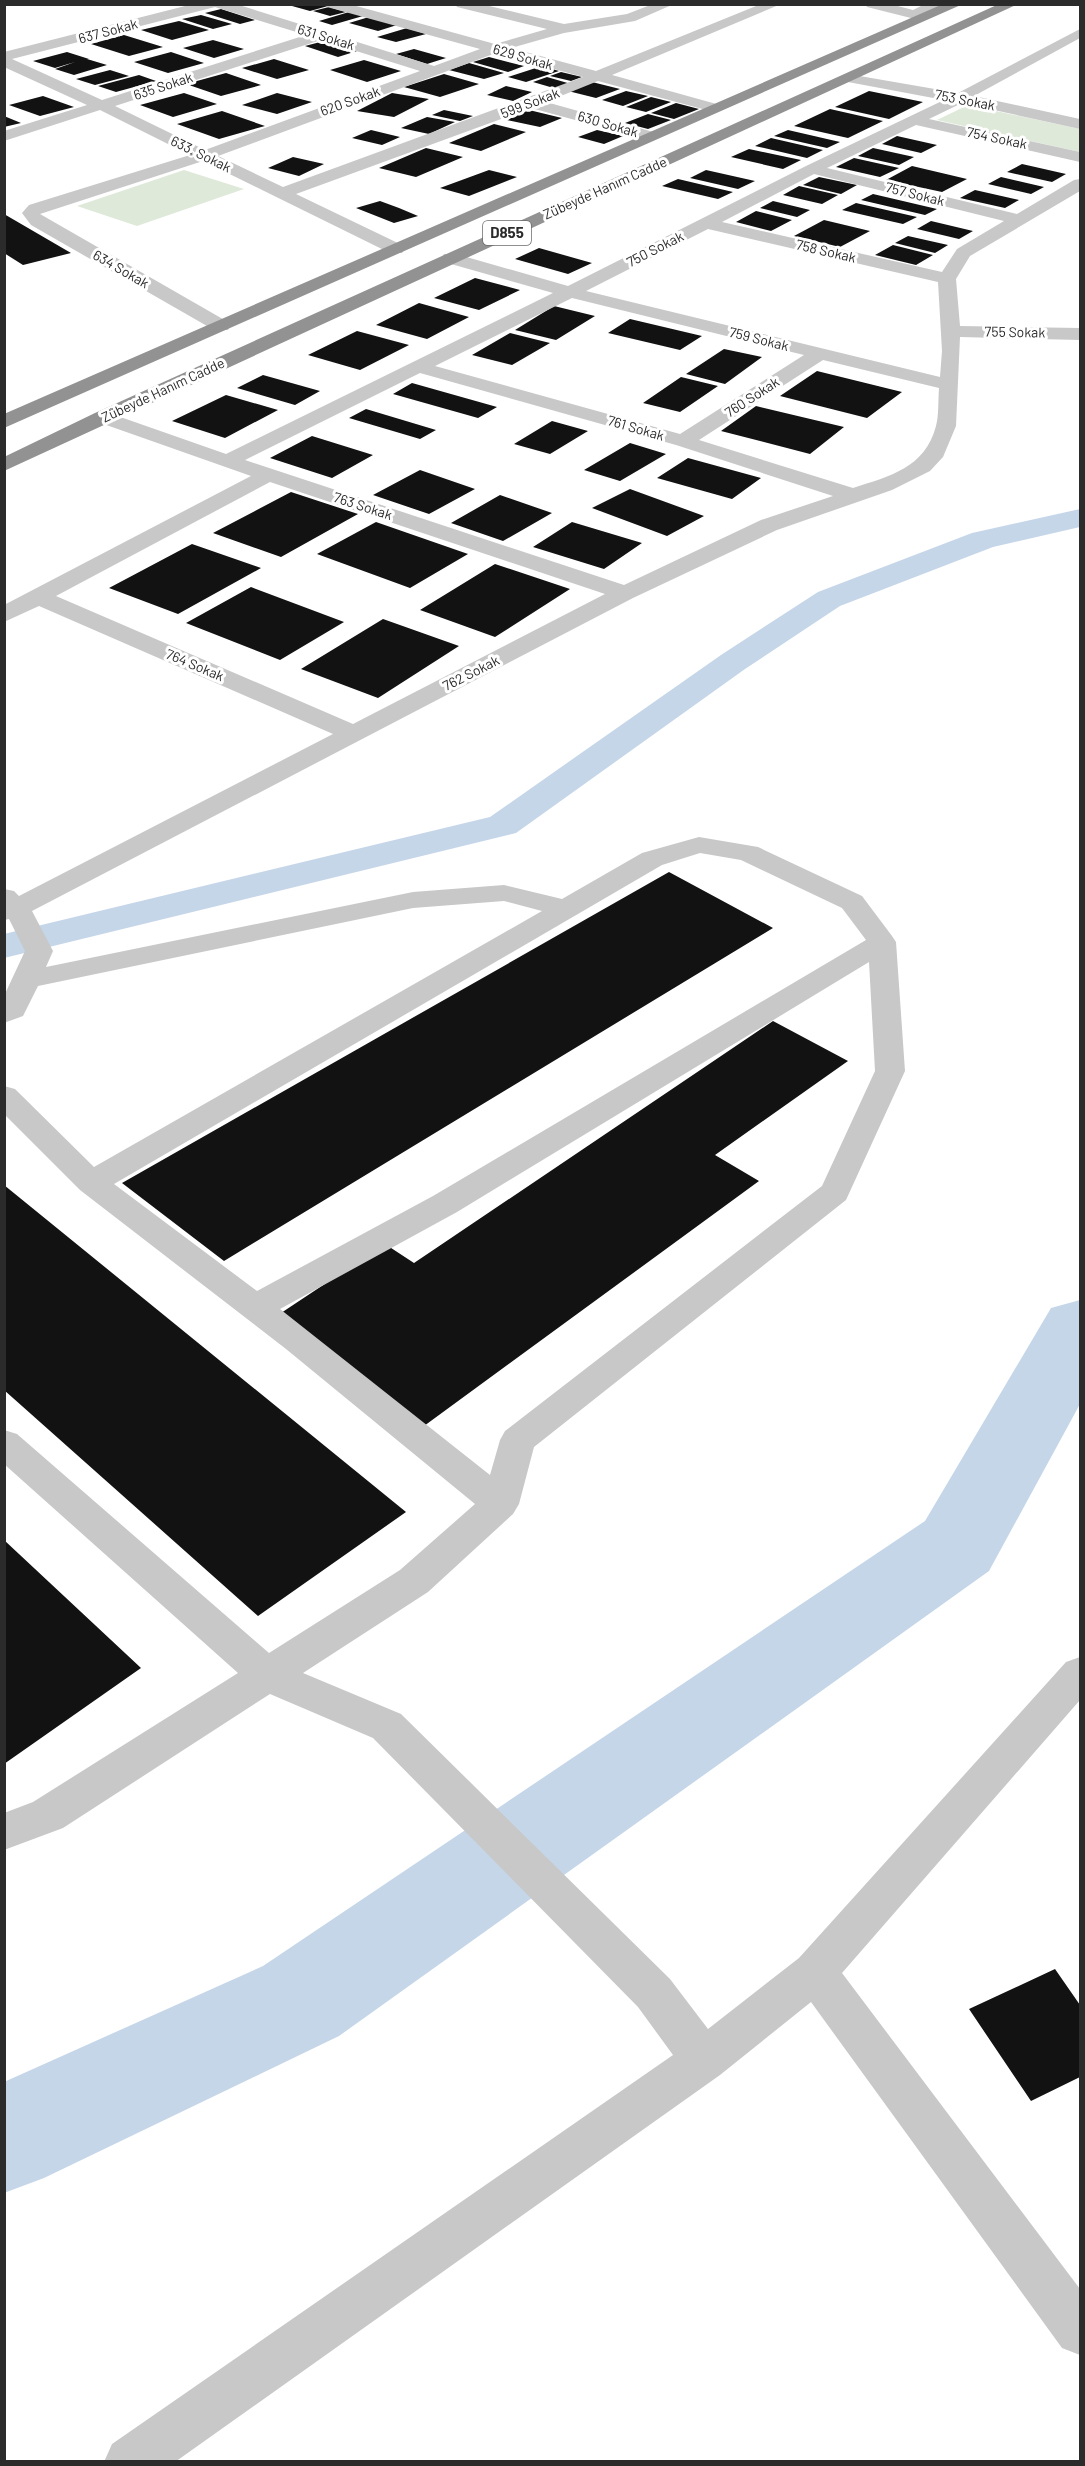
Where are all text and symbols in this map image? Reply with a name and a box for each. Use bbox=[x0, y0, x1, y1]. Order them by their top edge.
street label: 637 Sokak bbox=[76, 14, 139, 47]
street label: 631 Sokak bbox=[296, 20, 357, 53]
street label: 629 Sokak bbox=[491, 40, 555, 73]
street label: 635 Sokak bbox=[131, 68, 195, 103]
street label: 620 Sokak bbox=[318, 82, 382, 119]
street label: 599 Sokak bbox=[498, 84, 562, 121]
street label: 753 Sokak bbox=[934, 85, 997, 114]
street label: 630 Sokak bbox=[576, 107, 640, 140]
street label: 754 Sokak bbox=[965, 123, 1029, 152]
street label: 633. Sokak bbox=[168, 132, 234, 175]
street label: Zübeyde Hanım Cadde bbox=[540, 153, 669, 222]
street label: 757 Sokak bbox=[884, 178, 946, 209]
road number: D855 bbox=[483, 221, 531, 245]
street label: 750 Sokak bbox=[624, 227, 686, 270]
street label: 758 Sokak bbox=[795, 235, 858, 266]
street label: 634 Sokak bbox=[90, 246, 152, 291]
street label: 755 Sokak bbox=[985, 322, 1045, 341]
street label: 759 Sokak bbox=[728, 323, 791, 354]
street label: Zübeyde Hanım Cadde bbox=[99, 354, 227, 425]
street label: 760 Sokak bbox=[721, 373, 782, 420]
street label: 761 Sokak bbox=[606, 411, 666, 444]
street label: 763 Sokak bbox=[332, 488, 395, 523]
street label: 764 Sokak bbox=[164, 645, 227, 684]
street label: 762 Sokak bbox=[440, 651, 502, 694]

